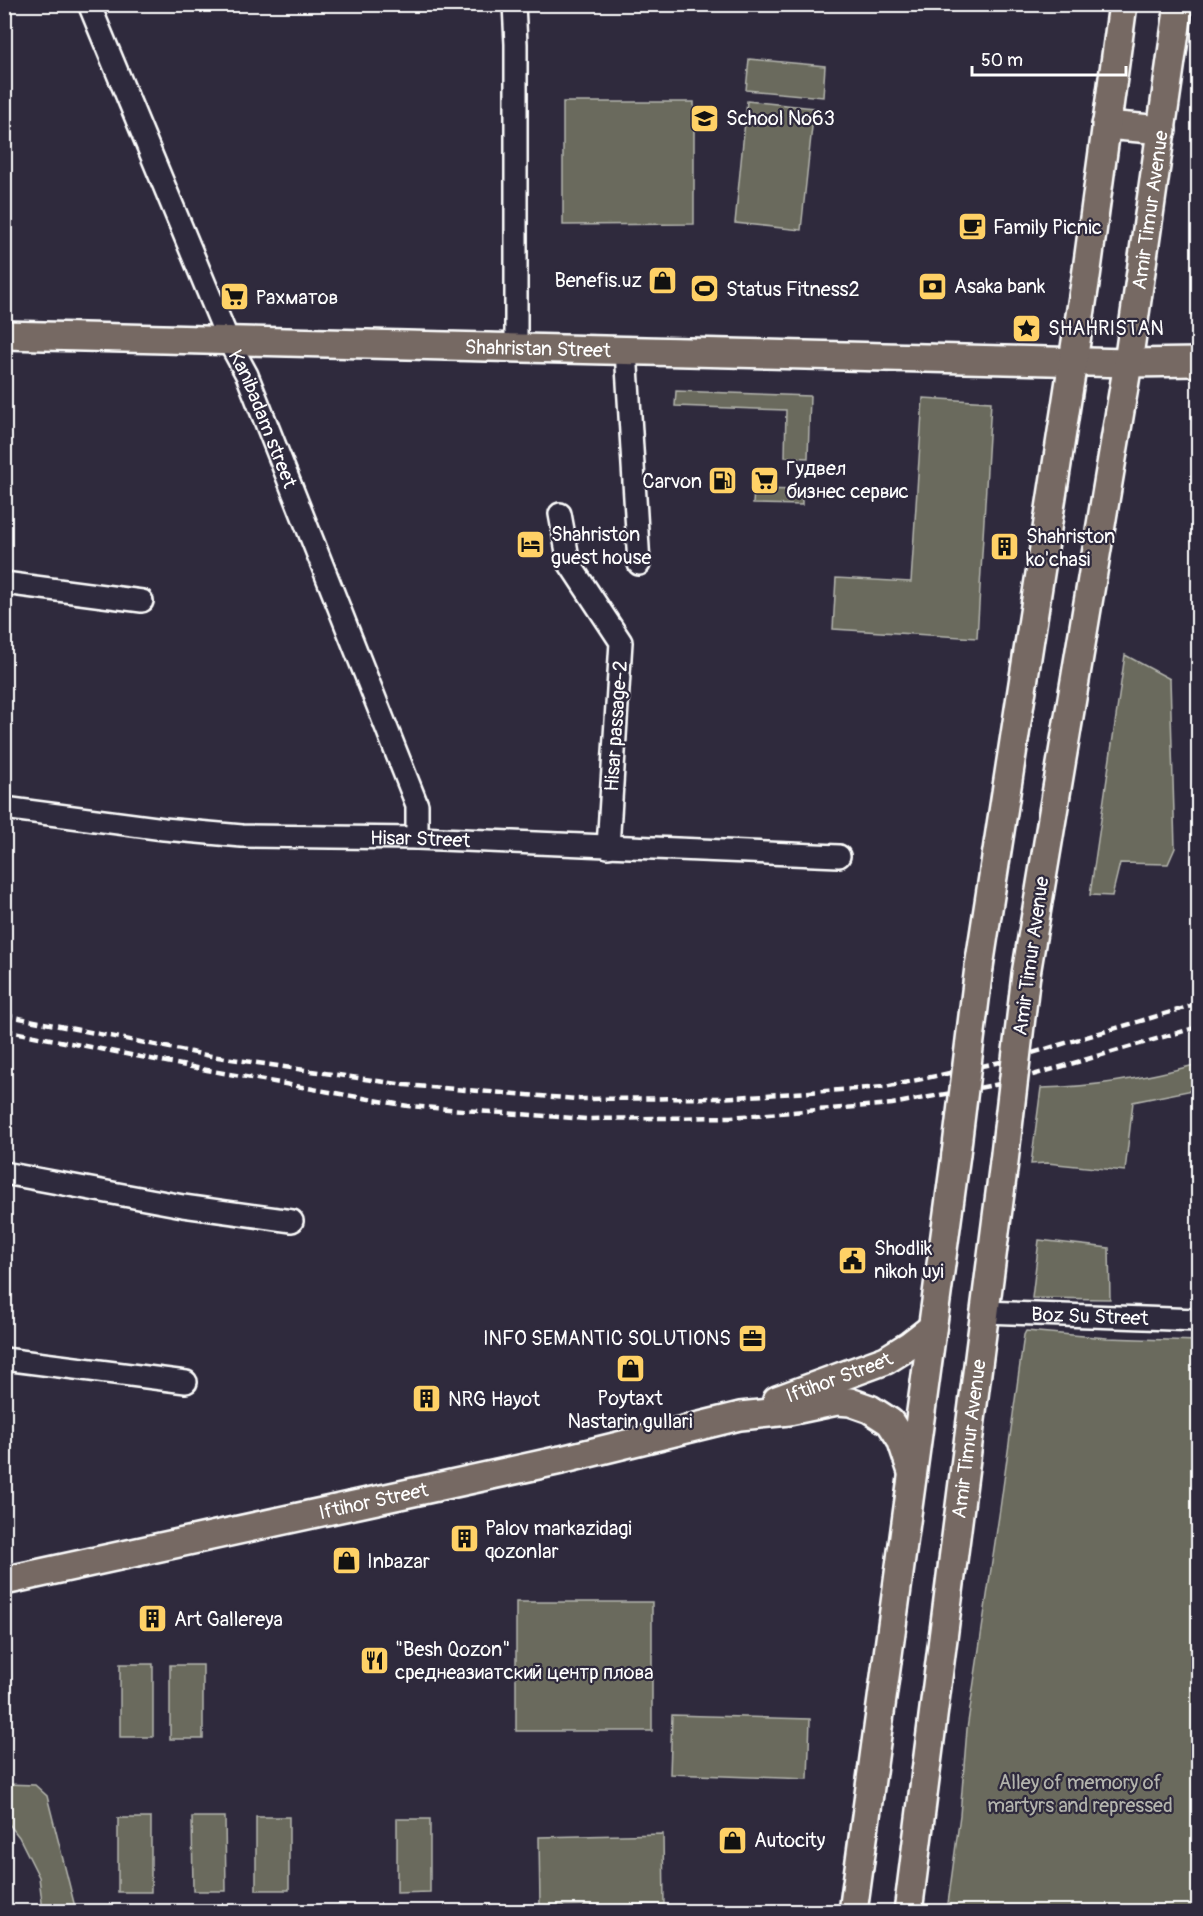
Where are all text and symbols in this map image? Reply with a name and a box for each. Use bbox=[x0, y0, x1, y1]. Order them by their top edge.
scale bar bbox=[972, 39, 1126, 77]
text: 50 m bbox=[981, 49, 1023, 72]
school or university icon: School №63 bbox=[689, 102, 721, 134]
place label: School №63 bbox=[726, 106, 835, 131]
street label: Amir Timur Avenue bbox=[1126, 129, 1173, 291]
cafe icon: Family Picnic bbox=[956, 211, 988, 243]
place label: Family Picnic bbox=[993, 215, 1102, 240]
shop icon: Benefis.uz bbox=[647, 264, 679, 296]
place label: Benefis.uz bbox=[555, 268, 642, 293]
bank icon: Asaka bank bbox=[917, 270, 949, 302]
sports icon: Status Fitness2 bbox=[689, 273, 721, 305]
place label: Asaka bank bbox=[954, 274, 1046, 299]
place label: Status Fitness2 bbox=[726, 277, 860, 302]
supermarket icon: Рахматов bbox=[219, 281, 251, 313]
place label: Рахматов bbox=[256, 285, 338, 310]
place icon: SHAHRISTAN bbox=[1011, 312, 1043, 344]
place label: SHAHRISTAN bbox=[1048, 316, 1164, 341]
street label: Shahristan Street bbox=[464, 334, 612, 363]
street label: Kanibadam street bbox=[223, 345, 303, 492]
place label: Гудвел бизнес сервис bbox=[786, 456, 909, 504]
supermarket icon: Гудвел бизнес сервис bbox=[749, 464, 781, 496]
fuel station icon: Carvon bbox=[707, 465, 739, 497]
place label: Carvon bbox=[642, 469, 702, 494]
place label: Shahriston guest house bbox=[551, 522, 651, 570]
place label: Shahriston ko'chasi bbox=[1026, 524, 1115, 572]
hotel icon: Shahriston guest house bbox=[514, 529, 546, 561]
building icon: Shahriston ko'chasi bbox=[989, 531, 1021, 563]
street label: Hisar passage-2 bbox=[599, 660, 633, 792]
street label: Hisar Street bbox=[370, 825, 472, 853]
street label: Amir Timur Avenue bbox=[1007, 875, 1055, 1037]
place label: Shodlik nikoh uyi bbox=[874, 1236, 944, 1284]
public building icon: Shodlik nikoh uyi bbox=[837, 1244, 869, 1276]
street label: Boz Su Street bbox=[1031, 1301, 1150, 1331]
office icon: INFO SEMANTIC SOLUTIONS bbox=[736, 1322, 768, 1354]
place label: INFO SEMANTIC SOLUTIONS bbox=[483, 1326, 731, 1351]
street label: Iftihor Street bbox=[782, 1346, 898, 1408]
shop icon: Poytaxt Nastarin gullari bbox=[614, 1352, 646, 1384]
street label: Amir Timur Avenue bbox=[946, 1358, 991, 1520]
building icon: NRG Hayot bbox=[411, 1383, 443, 1415]
place label: Poytaxt Nastarin gullari bbox=[568, 1386, 692, 1434]
place label: NRG Hayot bbox=[448, 1387, 541, 1412]
street label: Iftihor Street bbox=[316, 1477, 431, 1525]
place label: Palov markazidagi qozonlar bbox=[485, 1516, 632, 1564]
building icon: Palov markazidagi qozonlar bbox=[448, 1523, 480, 1555]
shop icon: Inbazar bbox=[330, 1545, 362, 1577]
place label: Inbazar bbox=[367, 1549, 430, 1574]
building icon: Art Gallereya bbox=[137, 1603, 169, 1635]
place label: Art Gallereya bbox=[174, 1607, 283, 1632]
place label: "Besh Qozon" среднеазиатский центр плова bbox=[395, 1637, 654, 1685]
restaurant icon: "Besh Qozon" среднеазиатский центр плова bbox=[358, 1645, 390, 1677]
park label: Alley of memory of martyrs and repressed bbox=[987, 1770, 1173, 1818]
shop icon: Autocity bbox=[717, 1824, 749, 1856]
place label: Autocity bbox=[754, 1828, 826, 1853]

